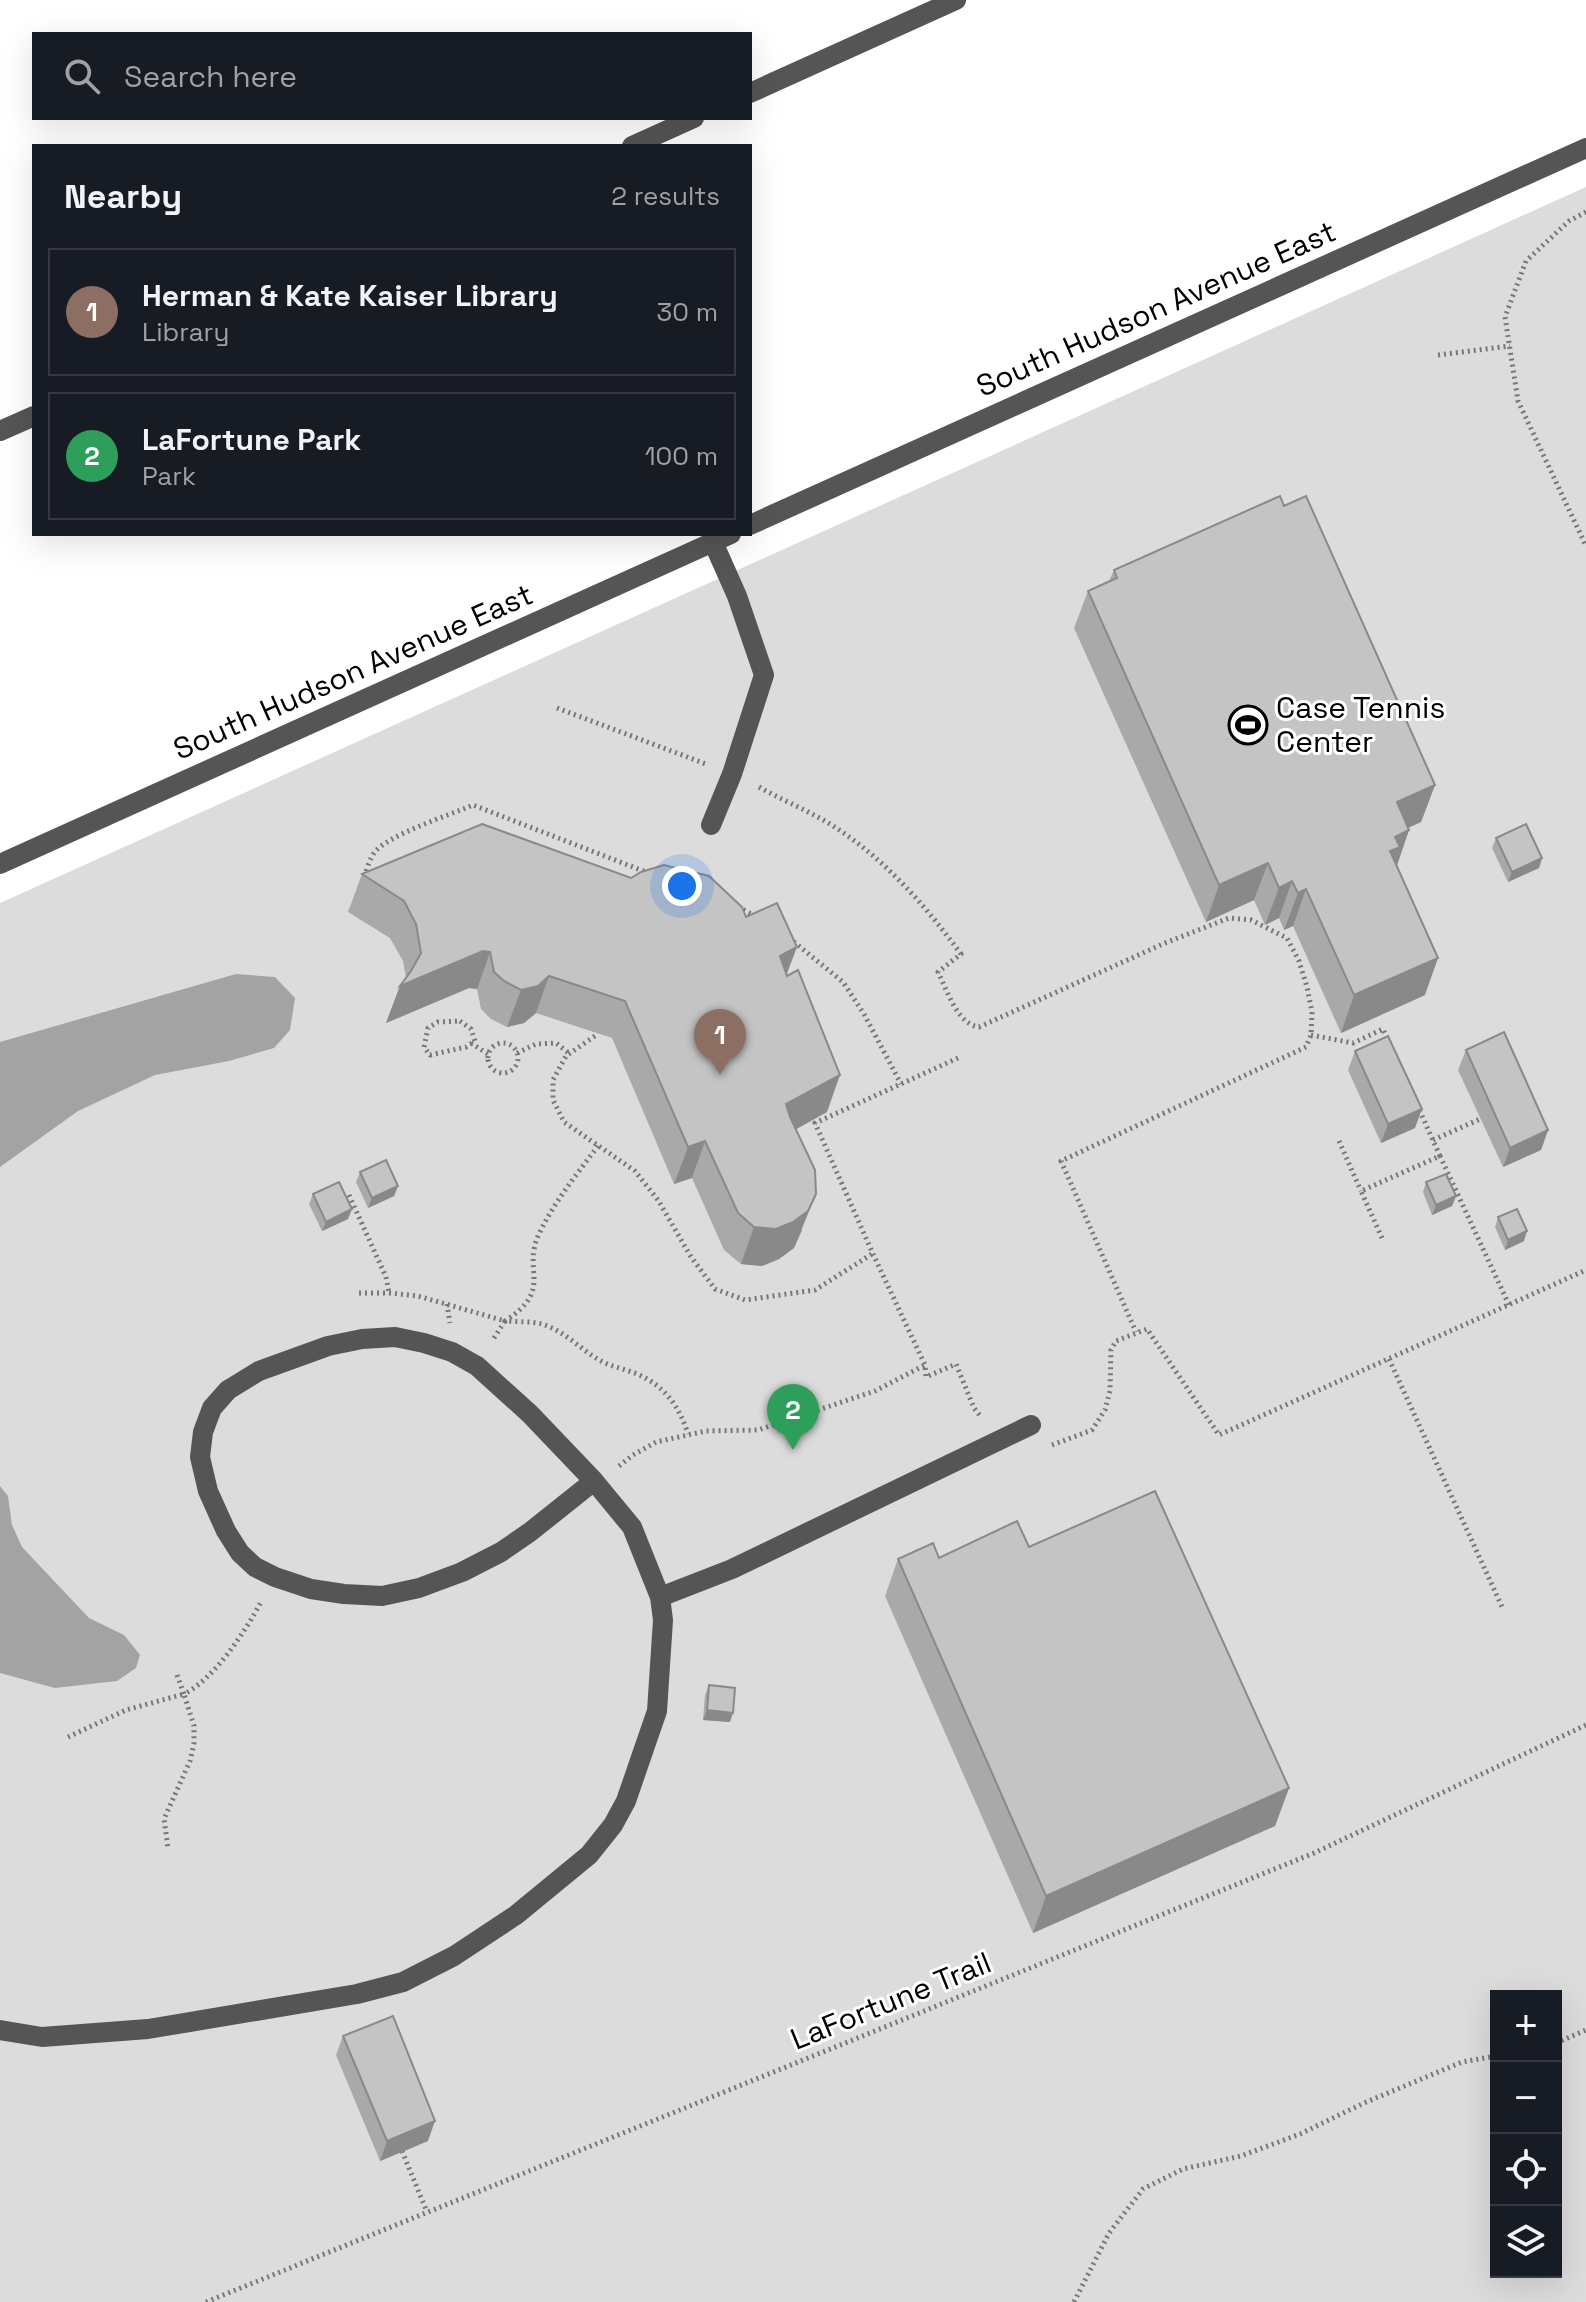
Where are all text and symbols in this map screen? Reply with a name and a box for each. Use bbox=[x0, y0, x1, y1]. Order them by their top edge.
search box bbox=[32, 32, 752, 120]
icon: search bbox=[60, 54, 104, 98]
text: Search here bbox=[124, 57, 297, 96]
text: Nearby bbox=[64, 175, 182, 218]
text: 2 results bbox=[611, 179, 720, 213]
street label: South Hudson Avenue East bbox=[970, 212, 1342, 406]
text: Herman & Kate Kaiser Library bbox=[142, 276, 558, 315]
text: 1 bbox=[86, 295, 98, 329]
text: 30 m bbox=[657, 295, 718, 329]
text: Library bbox=[142, 315, 229, 349]
text: LaFortune Park bbox=[142, 420, 361, 459]
text: 2 bbox=[84, 439, 100, 473]
text: 100 m bbox=[645, 439, 718, 473]
text: Park bbox=[142, 459, 196, 493]
street label: South Hudson Avenue East bbox=[167, 575, 539, 769]
place label: Case Tennis Center bbox=[1276, 688, 1445, 761]
sports icon: Case Tennis Center bbox=[1227, 704, 1269, 746]
your location bbox=[662, 866, 702, 906]
pin: 1 bbox=[694, 1009, 746, 1075]
pin: 2 bbox=[767, 1384, 819, 1450]
street label: LaFortune Trail bbox=[785, 1943, 997, 2058]
map controls bbox=[1490, 1990, 1562, 2278]
button: + bbox=[1490, 1990, 1562, 2062]
button: − bbox=[1490, 2062, 1562, 2134]
button: locate bbox=[1490, 2134, 1562, 2206]
button: layers bbox=[1490, 2206, 1562, 2278]

